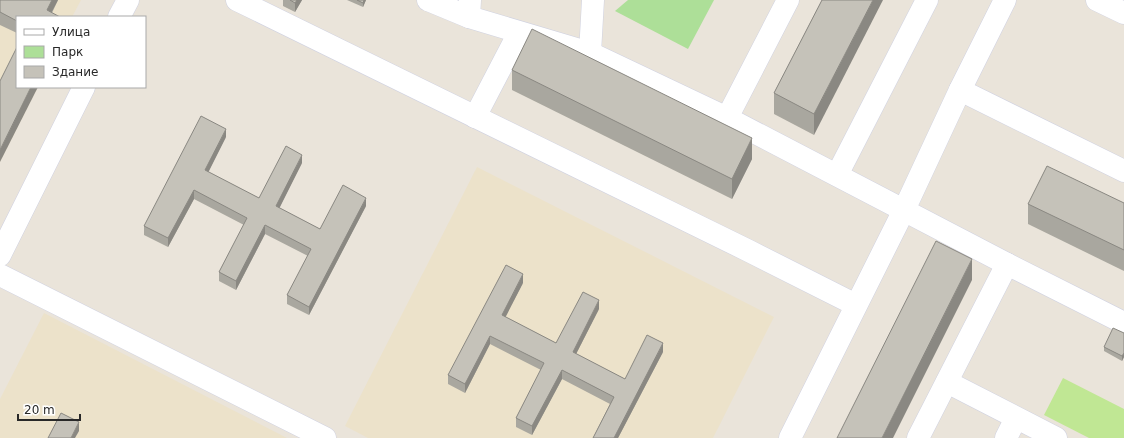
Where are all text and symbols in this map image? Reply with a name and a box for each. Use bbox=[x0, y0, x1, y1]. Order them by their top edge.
legend bbox=[16, 16, 146, 88]
text: Улица bbox=[52, 25, 90, 39]
text: Парк bbox=[52, 45, 83, 59]
text: Здание bbox=[52, 65, 98, 79]
scale bar bbox=[18, 396, 80, 422]
text: 20 m bbox=[24, 403, 55, 417]

